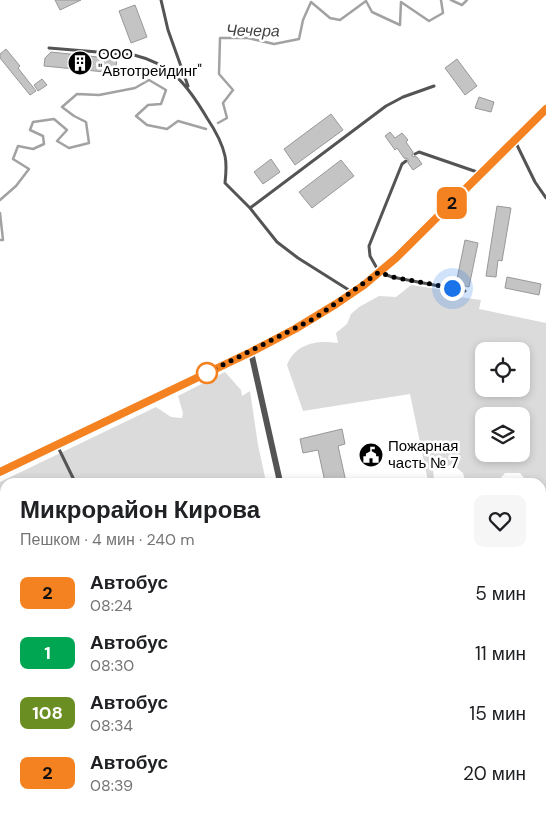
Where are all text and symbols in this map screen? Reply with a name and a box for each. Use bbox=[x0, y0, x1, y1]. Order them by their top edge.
water label: Чечера bbox=[226, 20, 280, 41]
place label: ООО "Автотрейдинг" bbox=[98, 44, 202, 81]
building icon: ООО "Автотрейдинг" bbox=[67, 50, 93, 76]
line badge: 2 bbox=[436, 187, 468, 219]
text: 2 bbox=[447, 191, 457, 215]
your location bbox=[440, 276, 465, 301]
map controls bbox=[475, 342, 530, 462]
button: locate bbox=[475, 342, 530, 397]
unlabelled marker bbox=[196, 362, 218, 384]
button: layers bbox=[475, 407, 530, 462]
place label: Пожарная часть № 7 bbox=[388, 436, 458, 473]
public building icon: Пожарная часть № 7 bbox=[358, 442, 384, 468]
text: Микрорайон Кирова bbox=[20, 494, 260, 525]
button: heart bbox=[474, 495, 526, 547]
text: Пешком · 4 мин · 240 m bbox=[20, 529, 195, 550]
text: Автобус bbox=[90, 570, 168, 595]
text: 2 bbox=[42, 581, 53, 605]
text: 5 мин bbox=[475, 581, 526, 606]
text: 08:24 bbox=[90, 595, 133, 616]
text: Автобус bbox=[90, 630, 168, 655]
text: 1 bbox=[44, 641, 51, 665]
text: 11 мин bbox=[475, 641, 526, 666]
text: 08:30 bbox=[90, 655, 134, 676]
text: Автобус bbox=[90, 690, 168, 715]
text: 108 bbox=[32, 701, 63, 725]
text: 15 мин bbox=[469, 701, 526, 726]
text: 08:34 bbox=[90, 715, 133, 736]
text: Автобус bbox=[90, 750, 168, 775]
text: 2 bbox=[42, 761, 53, 785]
text: 20 мин bbox=[463, 761, 526, 786]
text: 08:39 bbox=[90, 775, 133, 796]

